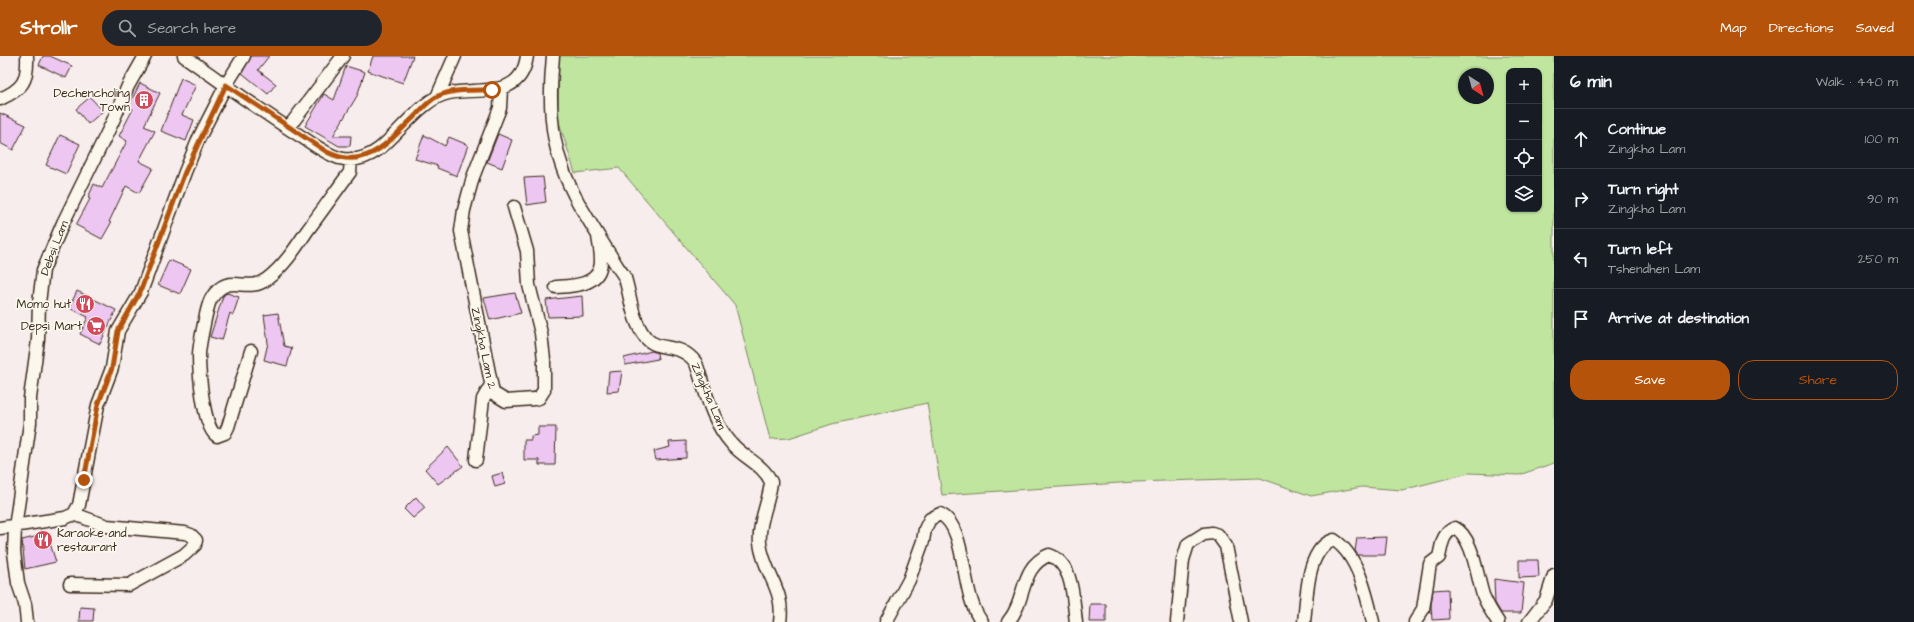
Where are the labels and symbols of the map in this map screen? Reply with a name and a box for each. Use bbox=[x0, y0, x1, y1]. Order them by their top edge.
north arrow bbox=[1458, 68, 1494, 104]
route start bbox=[483, 81, 501, 99]
place label: Dechencholing Town bbox=[54, 85, 130, 116]
building icon: Dechencholing Town bbox=[133, 89, 155, 111]
street label: Debsi Lam bbox=[36, 218, 73, 278]
restaurant icon: Momo hut bbox=[74, 293, 96, 315]
place label: Momo hut bbox=[17, 296, 71, 313]
street label: Zingkha Lam 2 bbox=[466, 306, 500, 391]
supermarket icon: Depsi Mart bbox=[85, 315, 107, 337]
place label: Depsi Mart bbox=[21, 318, 82, 335]
street label: Zingkha Lam bbox=[686, 360, 731, 433]
route end bbox=[75, 471, 93, 489]
place label: Karaoke and restaurant bbox=[57, 525, 127, 556]
restaurant icon: Karaoke and restaurant bbox=[32, 529, 54, 551]

